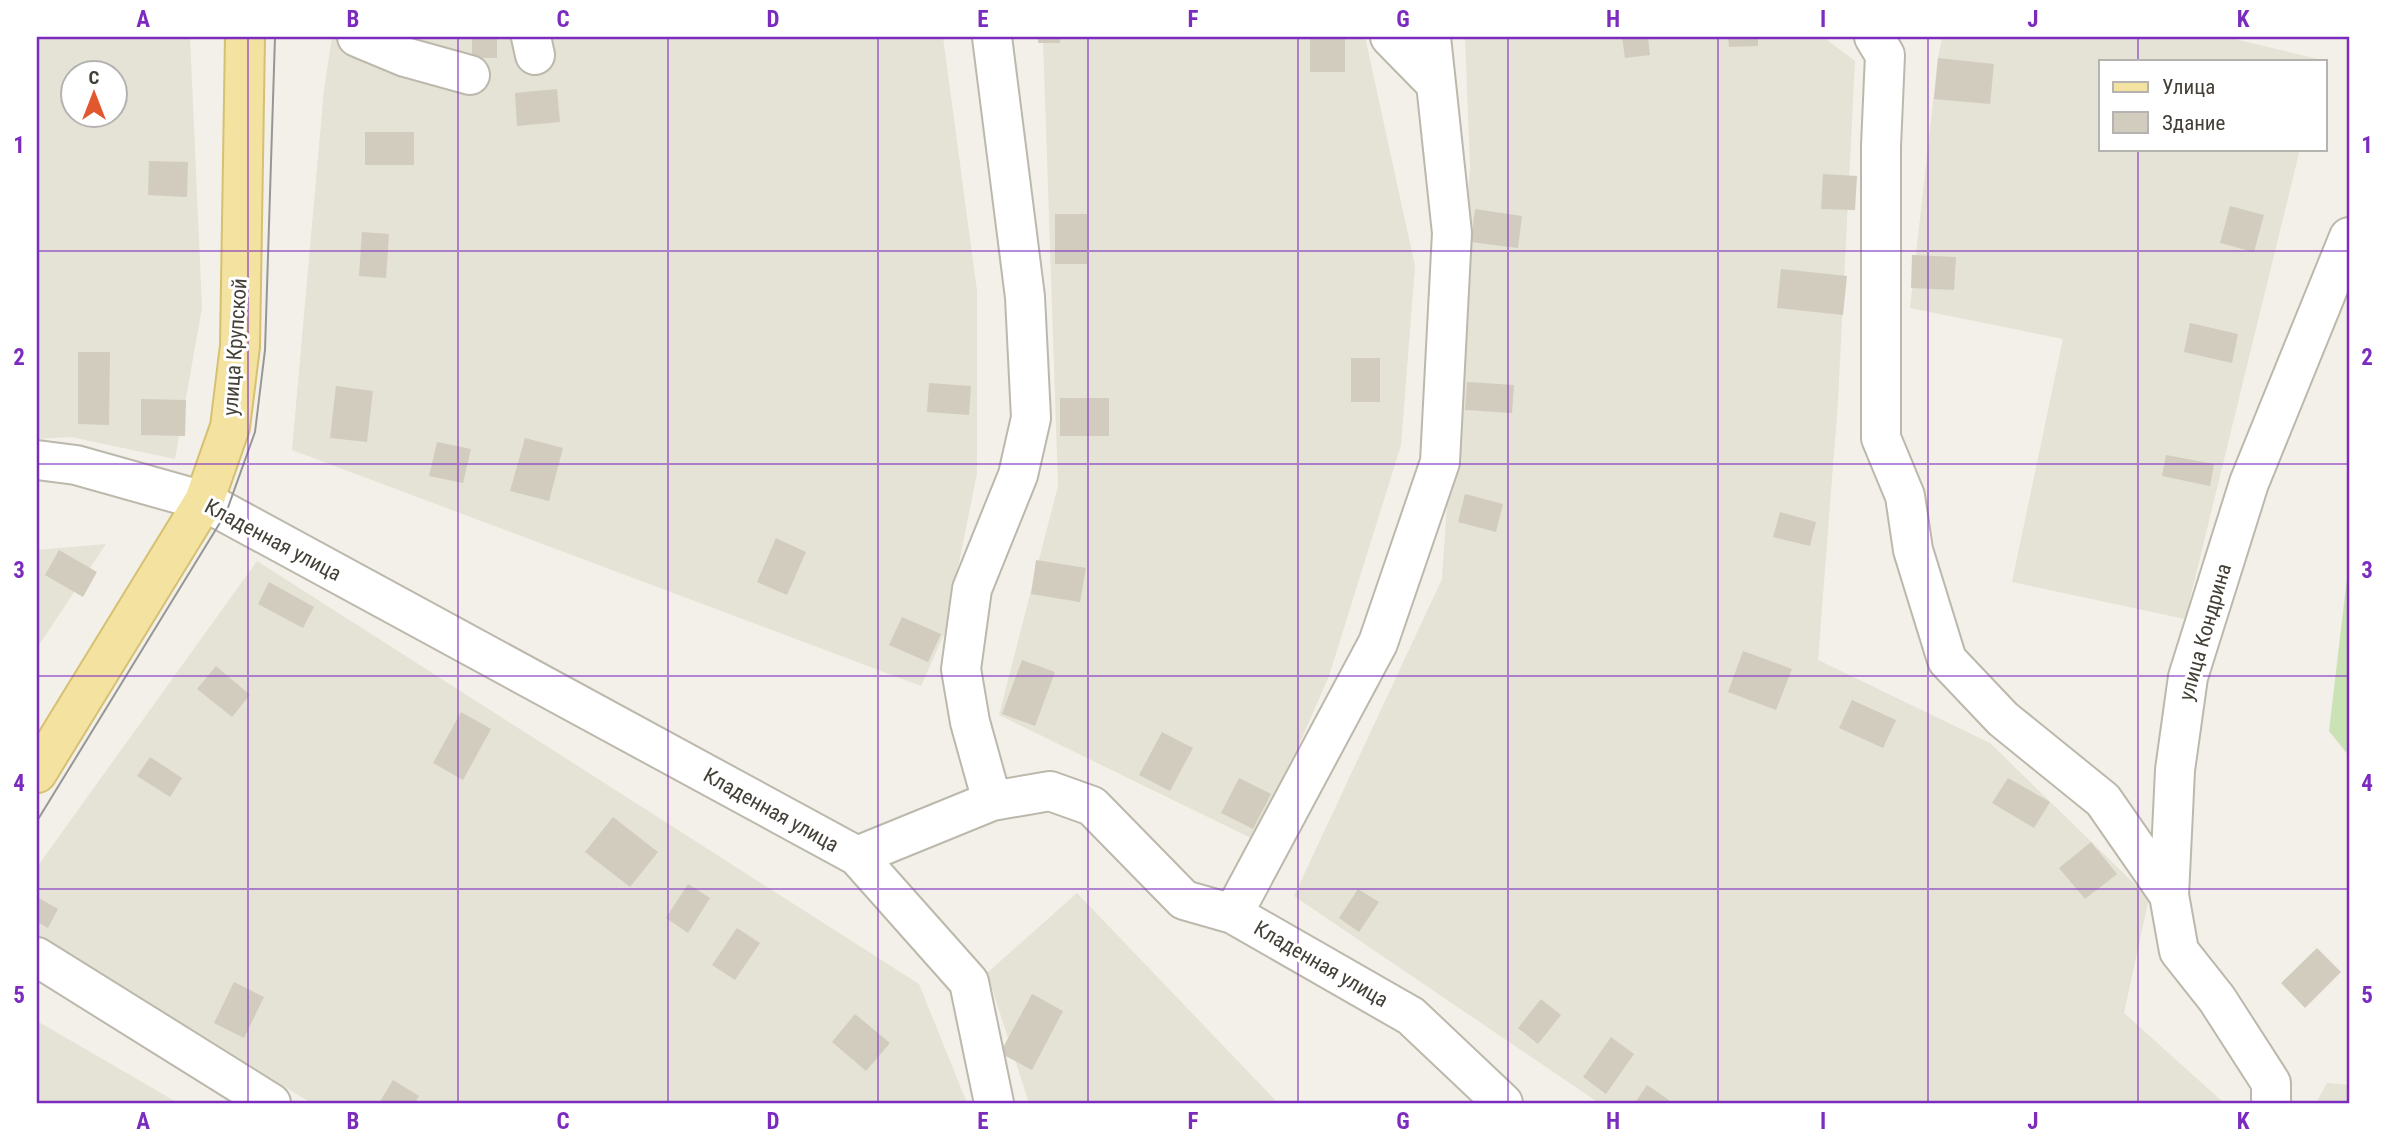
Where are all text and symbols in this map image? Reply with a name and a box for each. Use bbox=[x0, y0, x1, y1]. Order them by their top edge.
text: A bbox=[136, 6, 150, 33]
text: B bbox=[347, 6, 359, 33]
text: C bbox=[556, 6, 570, 33]
text: D bbox=[767, 6, 780, 33]
text: E bbox=[977, 6, 989, 33]
text: F bbox=[1188, 6, 1199, 33]
text: G bbox=[1396, 6, 1410, 33]
text: H bbox=[1606, 6, 1620, 33]
text: I bbox=[1820, 6, 1826, 33]
text: J bbox=[2027, 6, 2039, 33]
text: K bbox=[2237, 6, 2250, 33]
north arrow bbox=[60, 60, 130, 130]
legend bbox=[2099, 60, 2326, 150]
text: С bbox=[89, 66, 100, 89]
text: Улица bbox=[2162, 75, 2215, 99]
text: Здание bbox=[2162, 111, 2226, 135]
text: 1 bbox=[13, 132, 25, 159]
text: 1 bbox=[2361, 132, 2373, 159]
street label: улица Крупской bbox=[218, 277, 252, 417]
text: 2 bbox=[13, 344, 25, 371]
text: 2 bbox=[2361, 344, 2373, 371]
street label: Кладенная улица bbox=[201, 494, 345, 586]
text: 3 bbox=[13, 557, 25, 584]
text: 3 bbox=[2361, 557, 2373, 584]
street label: улица Кондрина bbox=[2174, 561, 2236, 703]
street label: Кладенная улица bbox=[699, 763, 843, 857]
text: 4 bbox=[13, 770, 25, 797]
text: 4 bbox=[2361, 770, 2373, 797]
street label: Кладенная улица bbox=[1250, 916, 1392, 1012]
text: 5 bbox=[13, 982, 25, 1009]
text: 5 bbox=[2361, 982, 2373, 1009]
text: A bbox=[136, 1108, 150, 1135]
text: B bbox=[347, 1108, 359, 1135]
text: C bbox=[556, 1108, 570, 1135]
text: D bbox=[767, 1108, 780, 1135]
text: E bbox=[977, 1108, 989, 1135]
text: F bbox=[1188, 1108, 1199, 1135]
text: G bbox=[1396, 1108, 1410, 1135]
text: H bbox=[1606, 1108, 1620, 1135]
text: I bbox=[1820, 1108, 1826, 1135]
text: J bbox=[2027, 1108, 2039, 1135]
text: K bbox=[2237, 1108, 2250, 1135]

